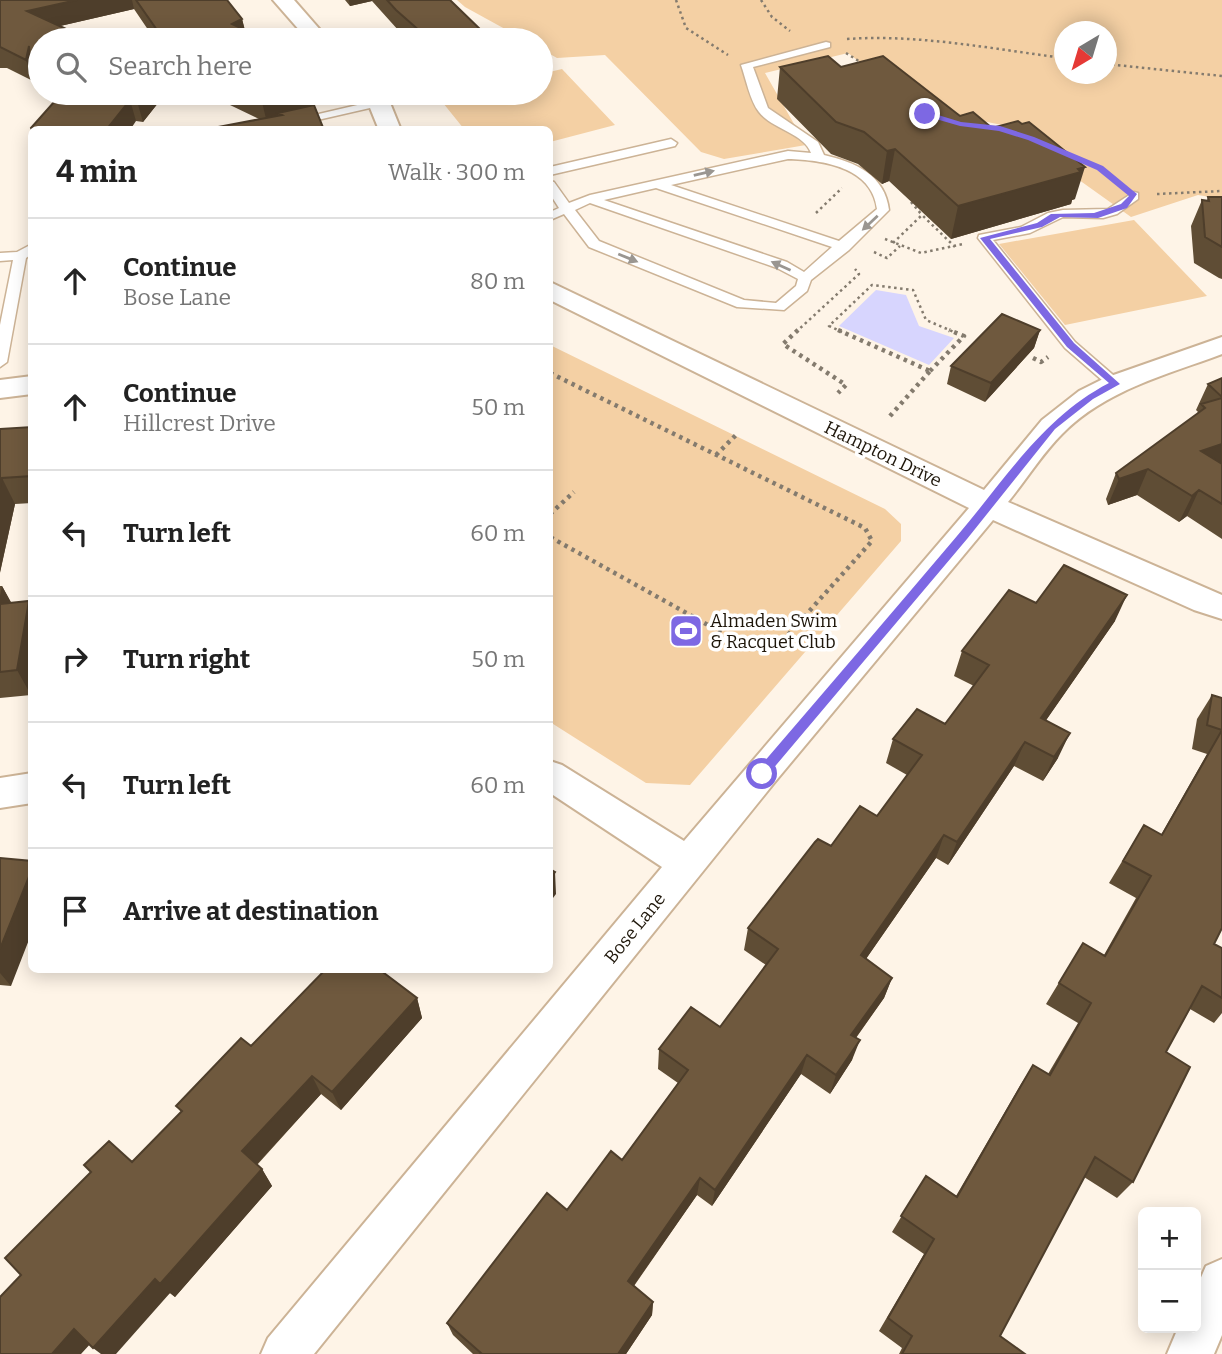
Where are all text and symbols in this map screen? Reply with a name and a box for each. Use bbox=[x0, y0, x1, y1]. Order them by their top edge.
north arrow bbox=[1054, 21, 1117, 84]
search box bbox=[28, 28, 553, 105]
icon: search bbox=[52, 48, 90, 86]
text: Search here bbox=[108, 51, 252, 82]
route end bbox=[909, 98, 940, 129]
text: 4 min bbox=[56, 154, 137, 190]
text: Walk · 300 m bbox=[388, 158, 525, 186]
one-way arrow bbox=[693, 168, 715, 179]
one-way arrow bbox=[862, 214, 879, 230]
text: Continue bbox=[123, 252, 237, 283]
one-way arrow bbox=[618, 252, 639, 263]
one-way arrow bbox=[771, 260, 792, 271]
icon: ahead bbox=[56, 262, 94, 300]
text: 80 m bbox=[470, 267, 525, 295]
text: Bose Lane bbox=[123, 283, 231, 311]
text: Continue bbox=[123, 378, 237, 409]
icon: ahead bbox=[56, 388, 94, 426]
text: 50 m bbox=[471, 393, 525, 421]
text: Hillcrest Drive bbox=[123, 409, 276, 437]
street label: Hampton Drive bbox=[821, 416, 945, 492]
icon: left bbox=[56, 514, 94, 552]
text: Turn left bbox=[123, 518, 231, 549]
text: 60 m bbox=[470, 519, 525, 547]
place label: Almaden Swim & Racquet Club bbox=[710, 610, 837, 653]
sports icon: Almaden Swim & Racquet Club bbox=[667, 612, 705, 650]
icon: right bbox=[56, 640, 94, 678]
text: Turn right bbox=[123, 644, 250, 675]
text: 50 m bbox=[471, 645, 525, 673]
route start bbox=[746, 758, 777, 789]
icon: left bbox=[56, 766, 94, 804]
text: Turn left bbox=[123, 770, 231, 801]
text: 60 m bbox=[470, 771, 525, 799]
street label: Bose Lane bbox=[600, 888, 670, 968]
icon: arrive bbox=[56, 892, 94, 930]
text: Arrive at destination bbox=[123, 896, 378, 927]
map controls bbox=[1138, 1207, 1201, 1333]
button: + bbox=[1138, 1207, 1201, 1270]
button: − bbox=[1138, 1270, 1201, 1333]

